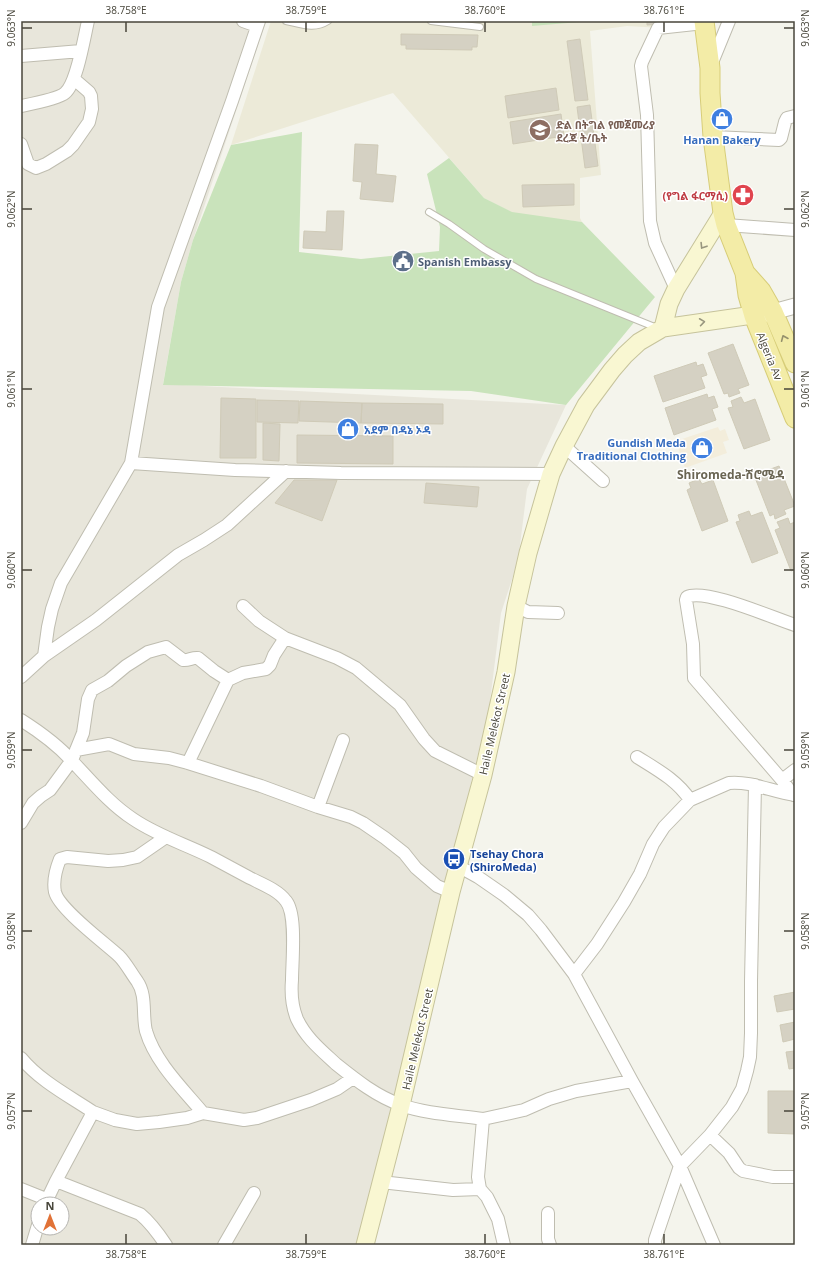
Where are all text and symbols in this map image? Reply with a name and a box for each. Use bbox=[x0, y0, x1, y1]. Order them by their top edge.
text: 38.758°E bbox=[105, 3, 147, 17]
text: 38.759°E bbox=[285, 3, 327, 17]
text: 38.760°E bbox=[464, 3, 506, 17]
text: 38.761°E bbox=[643, 3, 685, 17]
text: 9.063°N bbox=[4, 9, 18, 47]
text: 9.063°N bbox=[798, 9, 812, 47]
shop icon: Hanan Bakery bbox=[709, 106, 735, 132]
school or university icon: ድል በትግል የመጀመሪያ ደረጃ ት/ቤት bbox=[527, 117, 553, 143]
place label: ድል በትግል የመጀመሪያ ደረጃ ት/ቤት bbox=[556, 117, 655, 145]
place label: Hanan Bakery bbox=[683, 132, 762, 147]
pharmacy icon: (የግል ፋርማሲ) bbox=[730, 182, 756, 208]
place label: (የግል ፋርማሲ) bbox=[662, 188, 728, 203]
text: 9.062°N bbox=[4, 190, 18, 228]
text: 9.062°N bbox=[798, 190, 812, 228]
one-way arrow bbox=[700, 242, 707, 249]
public building icon: Spanish Embassy bbox=[390, 248, 416, 274]
place label: Spanish Embassy bbox=[418, 254, 512, 269]
one-way arrow bbox=[699, 318, 705, 327]
street label: Algeria Av bbox=[754, 330, 787, 383]
one-way arrow bbox=[781, 334, 789, 342]
text: 9.061°N bbox=[4, 370, 18, 408]
text: 9.061°N bbox=[798, 370, 812, 408]
shop icon: አደም በዳኔ ኦዳ bbox=[335, 416, 361, 442]
place label: አደም በዳኔ ኦዳ bbox=[364, 422, 431, 437]
place label: Gundish Meda Traditional Clothing bbox=[577, 435, 687, 463]
shop icon: Gundish Meda Traditional Clothing bbox=[689, 435, 715, 461]
district label: Shiromeda-ሽሮሜዳ bbox=[677, 466, 785, 483]
text: 9.060°N bbox=[4, 551, 18, 589]
text: 9.060°N bbox=[798, 551, 812, 589]
street label: Haile Melekot Street bbox=[475, 672, 513, 776]
text: 9.059°N bbox=[4, 731, 18, 769]
text: 9.059°N bbox=[798, 731, 812, 769]
bus stop icon: Tsehay Chora (ShiroMeda) bbox=[441, 846, 467, 872]
place label: Tsehay Chora (ShiroMeda) bbox=[470, 846, 544, 874]
text: 9.058°N bbox=[4, 912, 18, 950]
text: 9.058°N bbox=[798, 912, 812, 950]
street label: Haile Melekot Street bbox=[398, 987, 436, 1091]
text: 9.057°N bbox=[4, 1092, 18, 1130]
text: 9.057°N bbox=[798, 1092, 812, 1130]
north arrow bbox=[30, 1196, 70, 1236]
text: N bbox=[46, 1198, 54, 1213]
text: 38.758°E bbox=[105, 1247, 147, 1261]
text: 38.759°E bbox=[285, 1247, 327, 1261]
text: 38.760°E bbox=[464, 1247, 506, 1261]
text: 38.761°E bbox=[643, 1247, 685, 1261]

